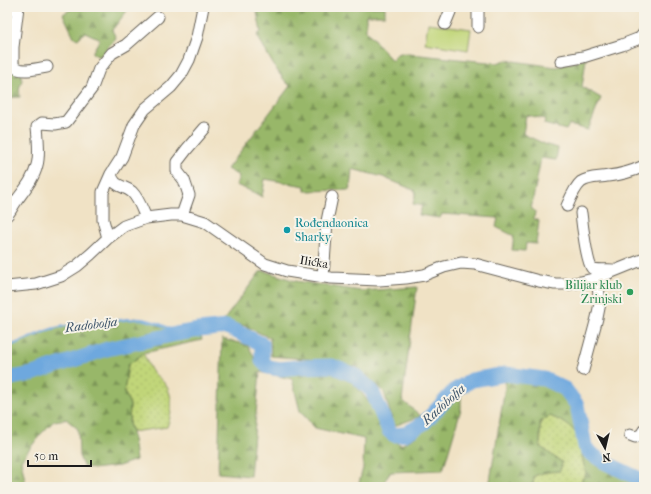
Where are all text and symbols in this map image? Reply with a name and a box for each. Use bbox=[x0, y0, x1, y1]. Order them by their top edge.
place label: Rođendaonica Sharky bbox=[295, 216, 369, 244]
marker: Rođendaonica Sharky bbox=[282, 225, 292, 235]
street label: Ilićka bbox=[299, 253, 330, 271]
place label: Bilijar klub Zrinjski bbox=[565, 278, 622, 306]
marker: Bilijar klub Zrinjski bbox=[625, 287, 635, 297]
water label: Radobolja bbox=[63, 314, 118, 335]
water label: Radobolja bbox=[418, 381, 468, 428]
north arrow bbox=[585, 428, 625, 468]
scale bar bbox=[28, 442, 91, 468]
text: 50 m bbox=[34, 449, 58, 463]
text: N bbox=[601, 450, 611, 465]

